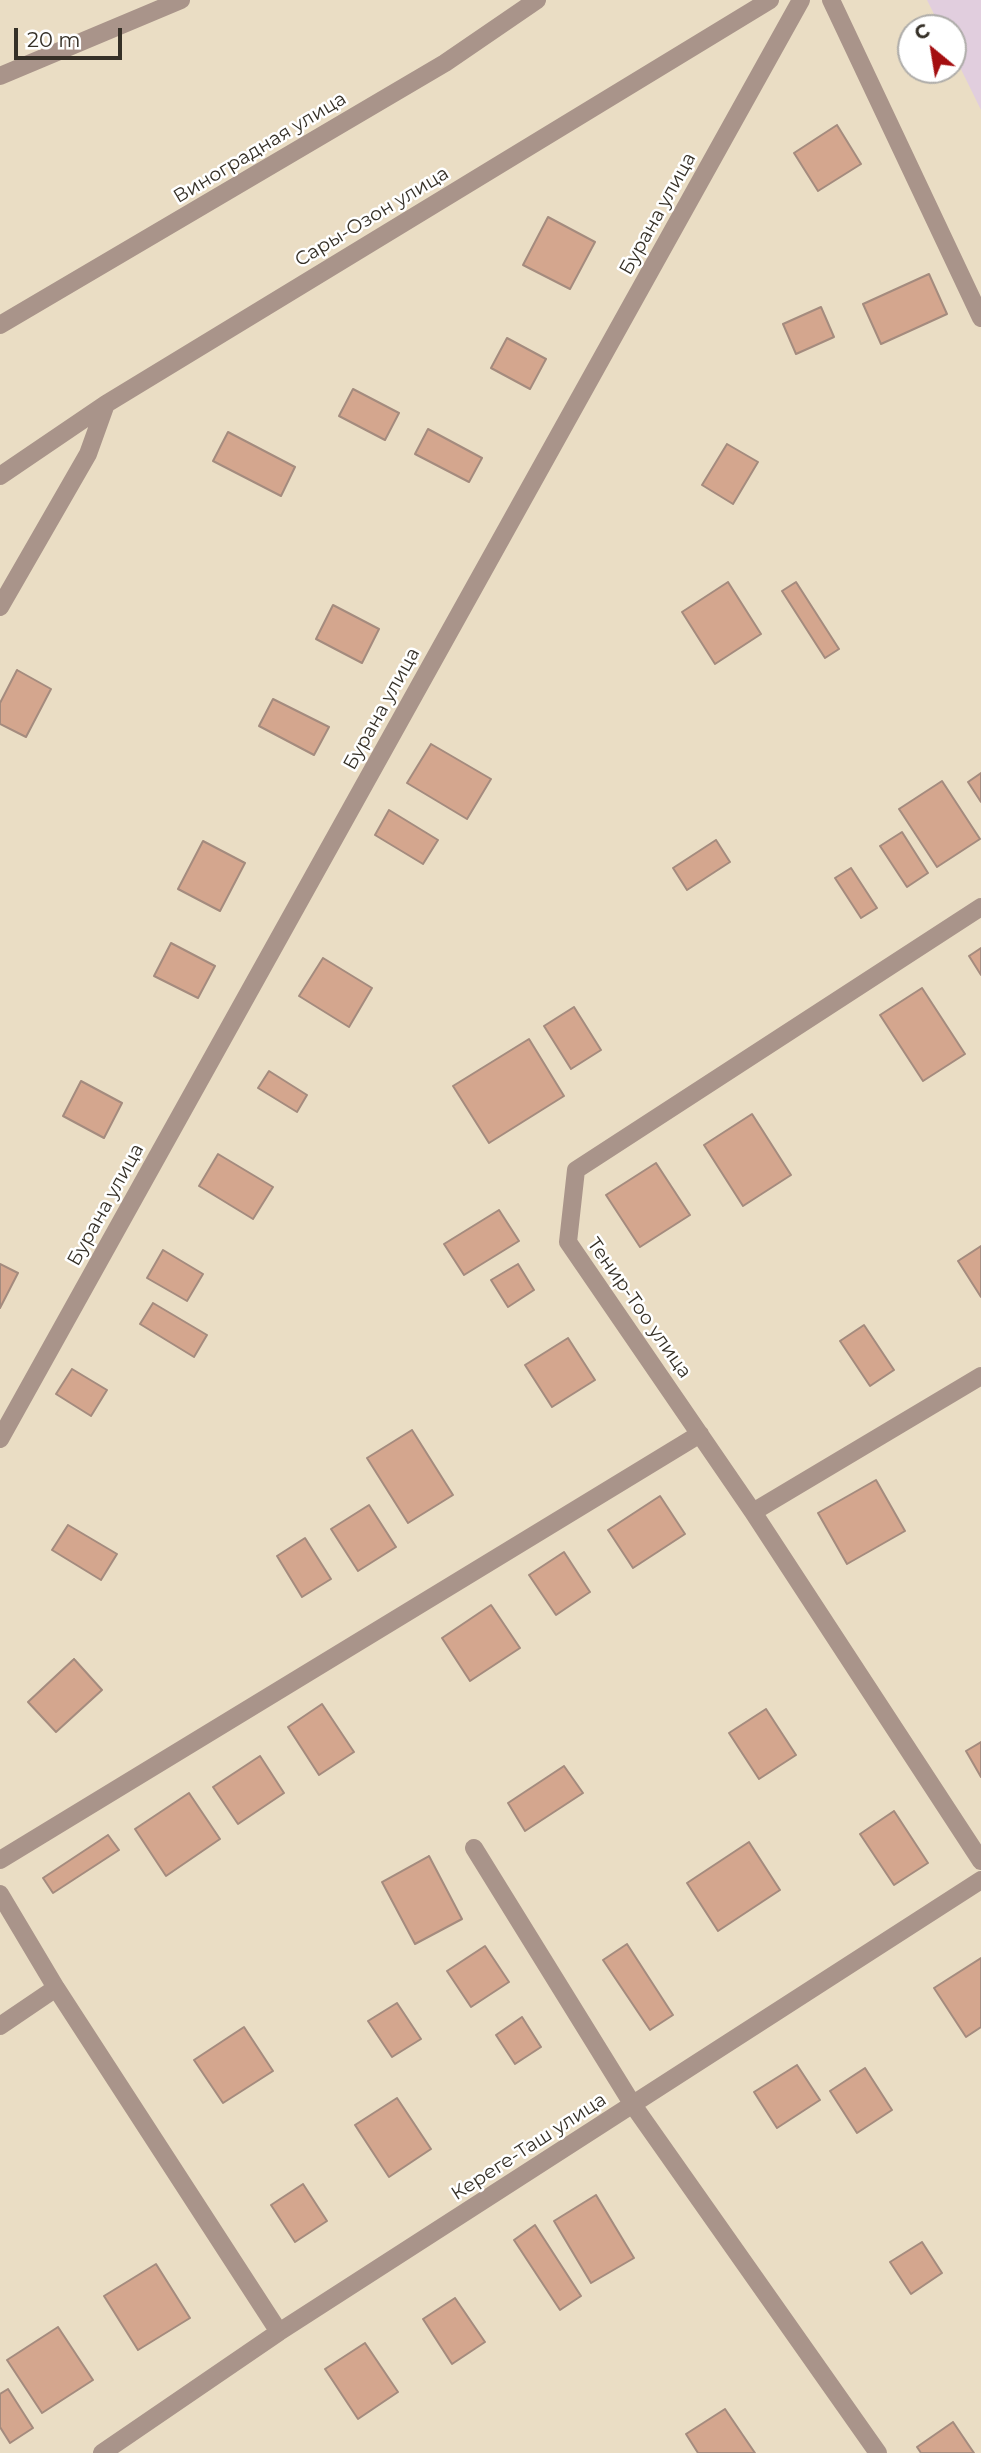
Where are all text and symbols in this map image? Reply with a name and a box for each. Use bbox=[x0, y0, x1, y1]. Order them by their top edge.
scale bar bbox=[18, 14, 126, 58]
north arrow bbox=[897, 14, 967, 84]
text: С bbox=[911, 19, 934, 46]
text: 20 m bbox=[27, 27, 81, 52]
street label: Виноградная улица bbox=[170, 87, 350, 209]
street label: Бурана улица bbox=[615, 149, 701, 279]
street label: Сары-Озон улица bbox=[291, 162, 453, 272]
street label: Бурана улица bbox=[339, 644, 425, 774]
street label: Бурана улица bbox=[63, 1140, 149, 1270]
street label: Тенир-Тоо улица bbox=[582, 1233, 696, 1383]
street label: Кереге-Таш улица bbox=[447, 2088, 611, 2206]

